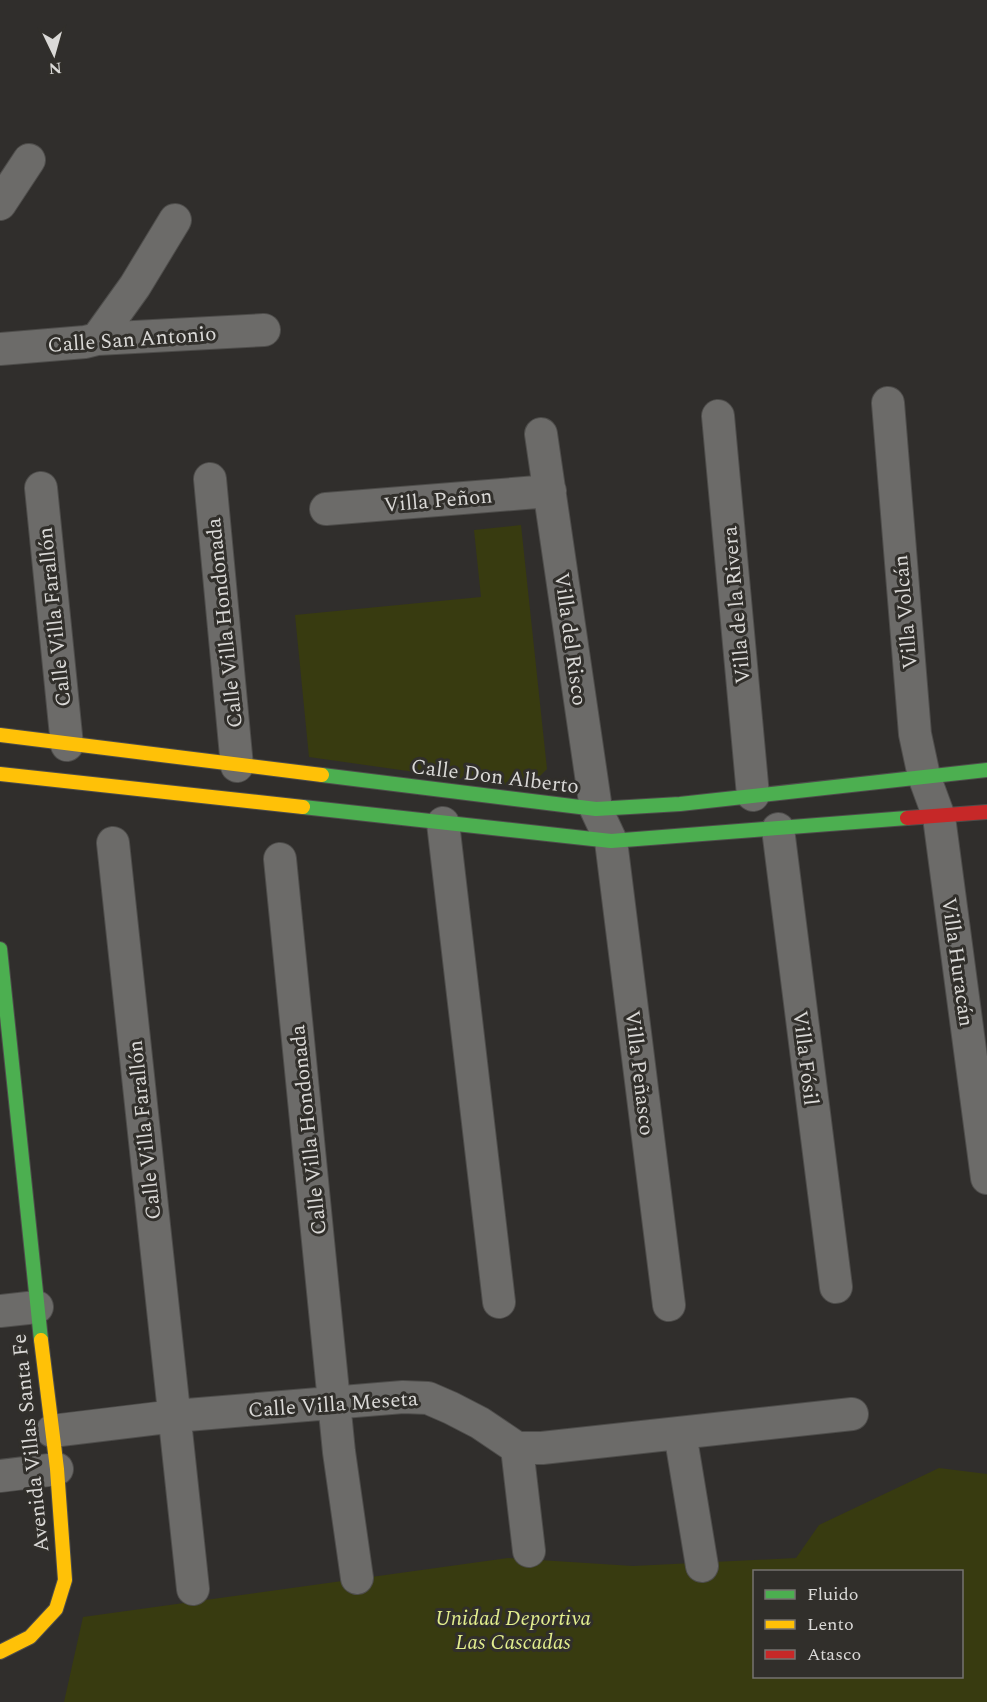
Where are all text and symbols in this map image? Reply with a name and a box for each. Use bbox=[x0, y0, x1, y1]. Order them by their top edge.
north arrow bbox=[24, 24, 84, 84]
text: N bbox=[48, 55, 63, 80]
street label: Calle San Antonio bbox=[47, 318, 218, 362]
street label: Villa Peñon bbox=[382, 480, 494, 522]
street label: Calle Villa Hondonada bbox=[198, 515, 252, 730]
street label: Villa de la Rivera bbox=[714, 524, 760, 685]
street label: Calle Villa Farallón bbox=[30, 525, 80, 708]
street label: Villa Volcán bbox=[885, 553, 927, 670]
street label: Villa del Risco bbox=[545, 570, 595, 708]
street label: Calle Don Alberto bbox=[409, 751, 581, 803]
street label: Villa Huracán bbox=[932, 895, 982, 1029]
street label: Villa Peñasco bbox=[615, 1009, 663, 1138]
street label: Villa Fósil bbox=[783, 1009, 827, 1107]
street label: Calle Villa Hondonada bbox=[282, 1022, 336, 1237]
street label: Calle Villa Farallón bbox=[120, 1038, 170, 1221]
street label: Avenida Villas Santa Fe bbox=[4, 1332, 58, 1554]
street label: Calle Villa Meseta bbox=[247, 1383, 420, 1427]
legend bbox=[753, 1570, 963, 1678]
text: Fluido bbox=[807, 1581, 859, 1608]
park label: Unidad Deportiva Las Cascadas bbox=[435, 1603, 591, 1659]
text: Lento bbox=[807, 1611, 854, 1638]
text: Atasco bbox=[807, 1641, 861, 1668]

